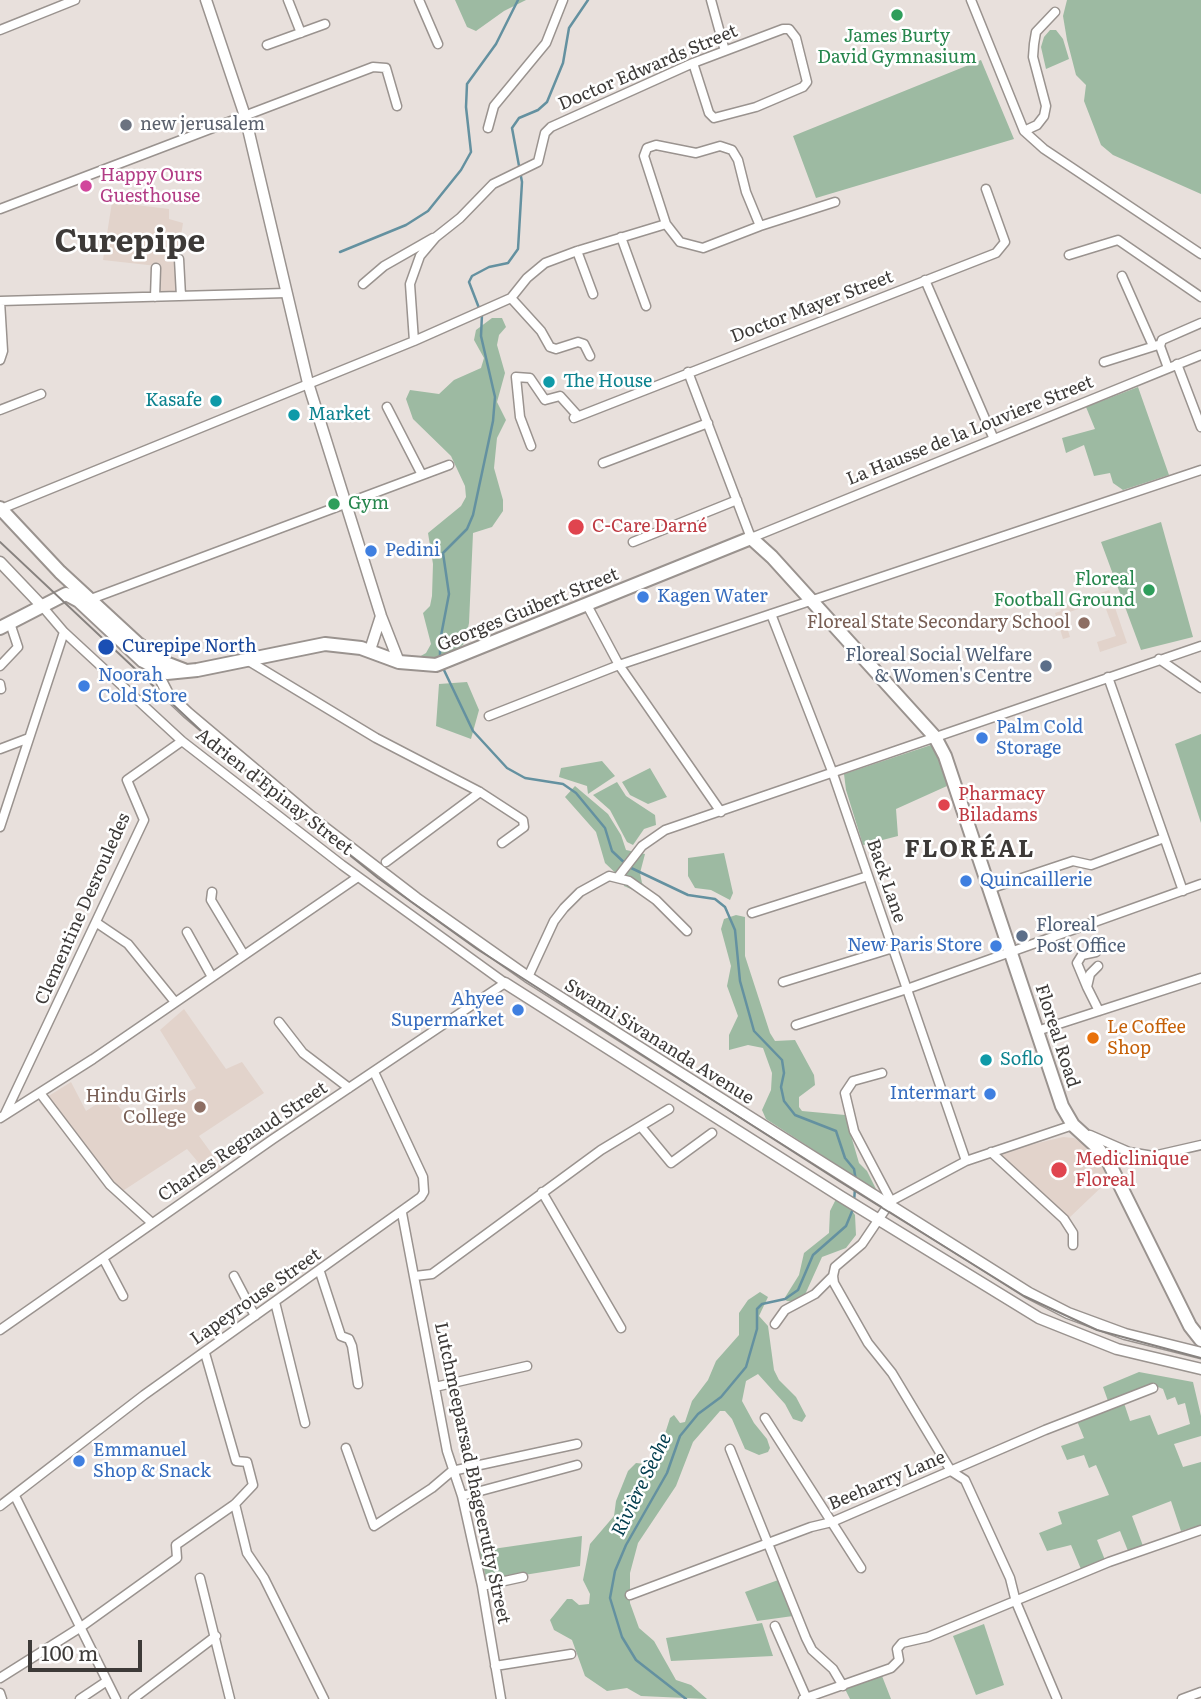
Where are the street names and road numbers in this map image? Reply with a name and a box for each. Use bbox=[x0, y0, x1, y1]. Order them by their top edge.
street label: Doctor Edwards Street bbox=[555, 20, 741, 116]
street label: Doctor Mayer Street bbox=[728, 266, 896, 348]
street label: La Hausse de la Louviere Street bbox=[843, 371, 1097, 491]
street label: Georges Guibert Street bbox=[434, 564, 622, 656]
street label: Adrien d'Epinay Street bbox=[191, 724, 357, 860]
street label: Clementine Desrouledes bbox=[31, 810, 135, 1008]
street label: Back Lane bbox=[862, 836, 910, 926]
street label: Swami Sivananda Avenue bbox=[560, 975, 758, 1109]
street label: Floreal Road bbox=[1030, 981, 1084, 1091]
street label: Charles Regnaud Street bbox=[154, 1077, 332, 1207]
street label: Lapeyrouse Street bbox=[187, 1244, 325, 1350]
street label: Lutchmeeparsad Bhageerutty Street bbox=[429, 1320, 515, 1626]
street label: Beeharry Lane bbox=[825, 1447, 949, 1515]

